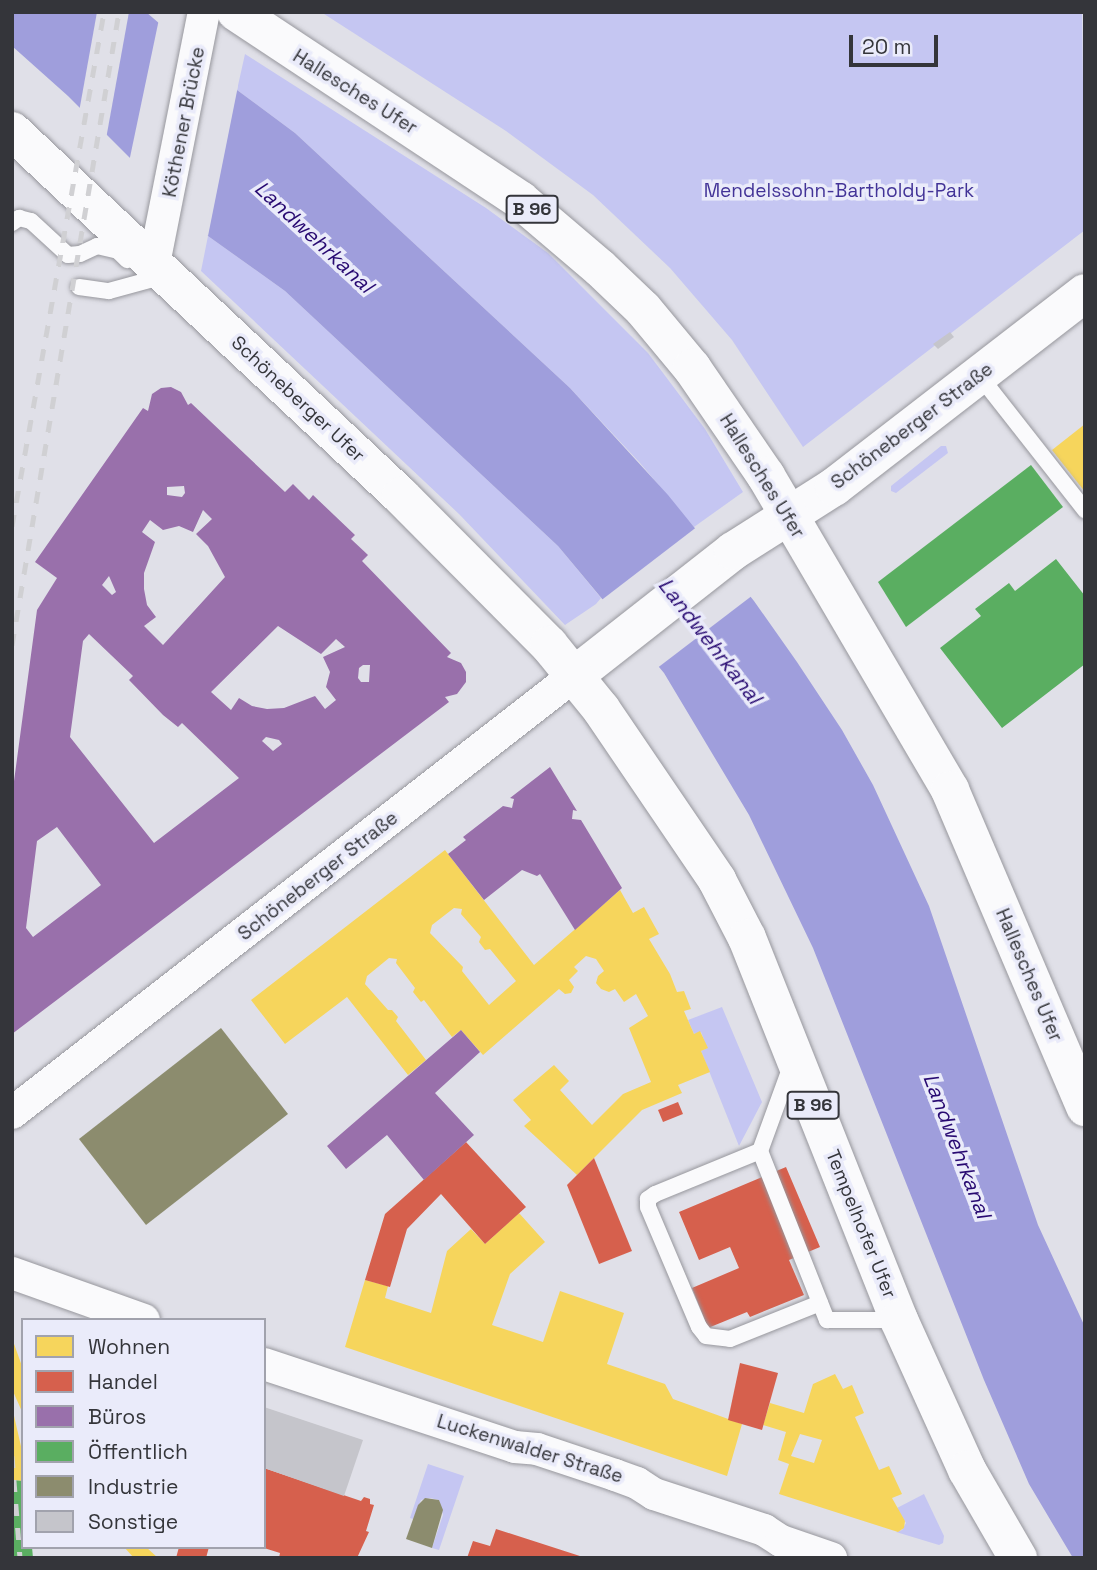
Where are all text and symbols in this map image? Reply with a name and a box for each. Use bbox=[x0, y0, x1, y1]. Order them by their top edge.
scale bar bbox=[852, 21, 941, 65]
text: 20 m bbox=[862, 33, 912, 60]
street label: Köthener Brücke bbox=[158, 45, 210, 199]
street label: Hallesches Ufer bbox=[289, 45, 421, 139]
water label: Landwehrkanal bbox=[249, 176, 379, 298]
park label: Mendelssohn-Bartholdy-Park bbox=[704, 180, 974, 202]
road number: B 96 bbox=[504, 194, 560, 224]
street label: Schöneberger Ufer bbox=[227, 331, 369, 467]
street label: Schöneberger Straße bbox=[827, 358, 997, 494]
street label: Hallesches Ufer bbox=[715, 410, 809, 542]
water label: Landwehrkanal bbox=[653, 573, 767, 709]
street label: Schöneberger Straße bbox=[234, 807, 402, 945]
street label: Hallesches Ufer bbox=[991, 905, 1067, 1045]
water label: Landwehrkanal bbox=[918, 1070, 996, 1222]
road number: B 96 bbox=[785, 1090, 841, 1120]
street label: Tempelhofer Ufer bbox=[821, 1146, 901, 1302]
legend bbox=[21, 1318, 266, 1549]
text: Wohnen bbox=[88, 1333, 170, 1360]
text: Handel bbox=[88, 1368, 158, 1395]
text: Büros bbox=[88, 1403, 146, 1430]
street label: Luckenwalder Straße bbox=[434, 1410, 626, 1488]
text: Öffentlich bbox=[88, 1438, 188, 1465]
text: Industrie bbox=[88, 1473, 178, 1500]
text: Sonstige bbox=[88, 1508, 178, 1535]

